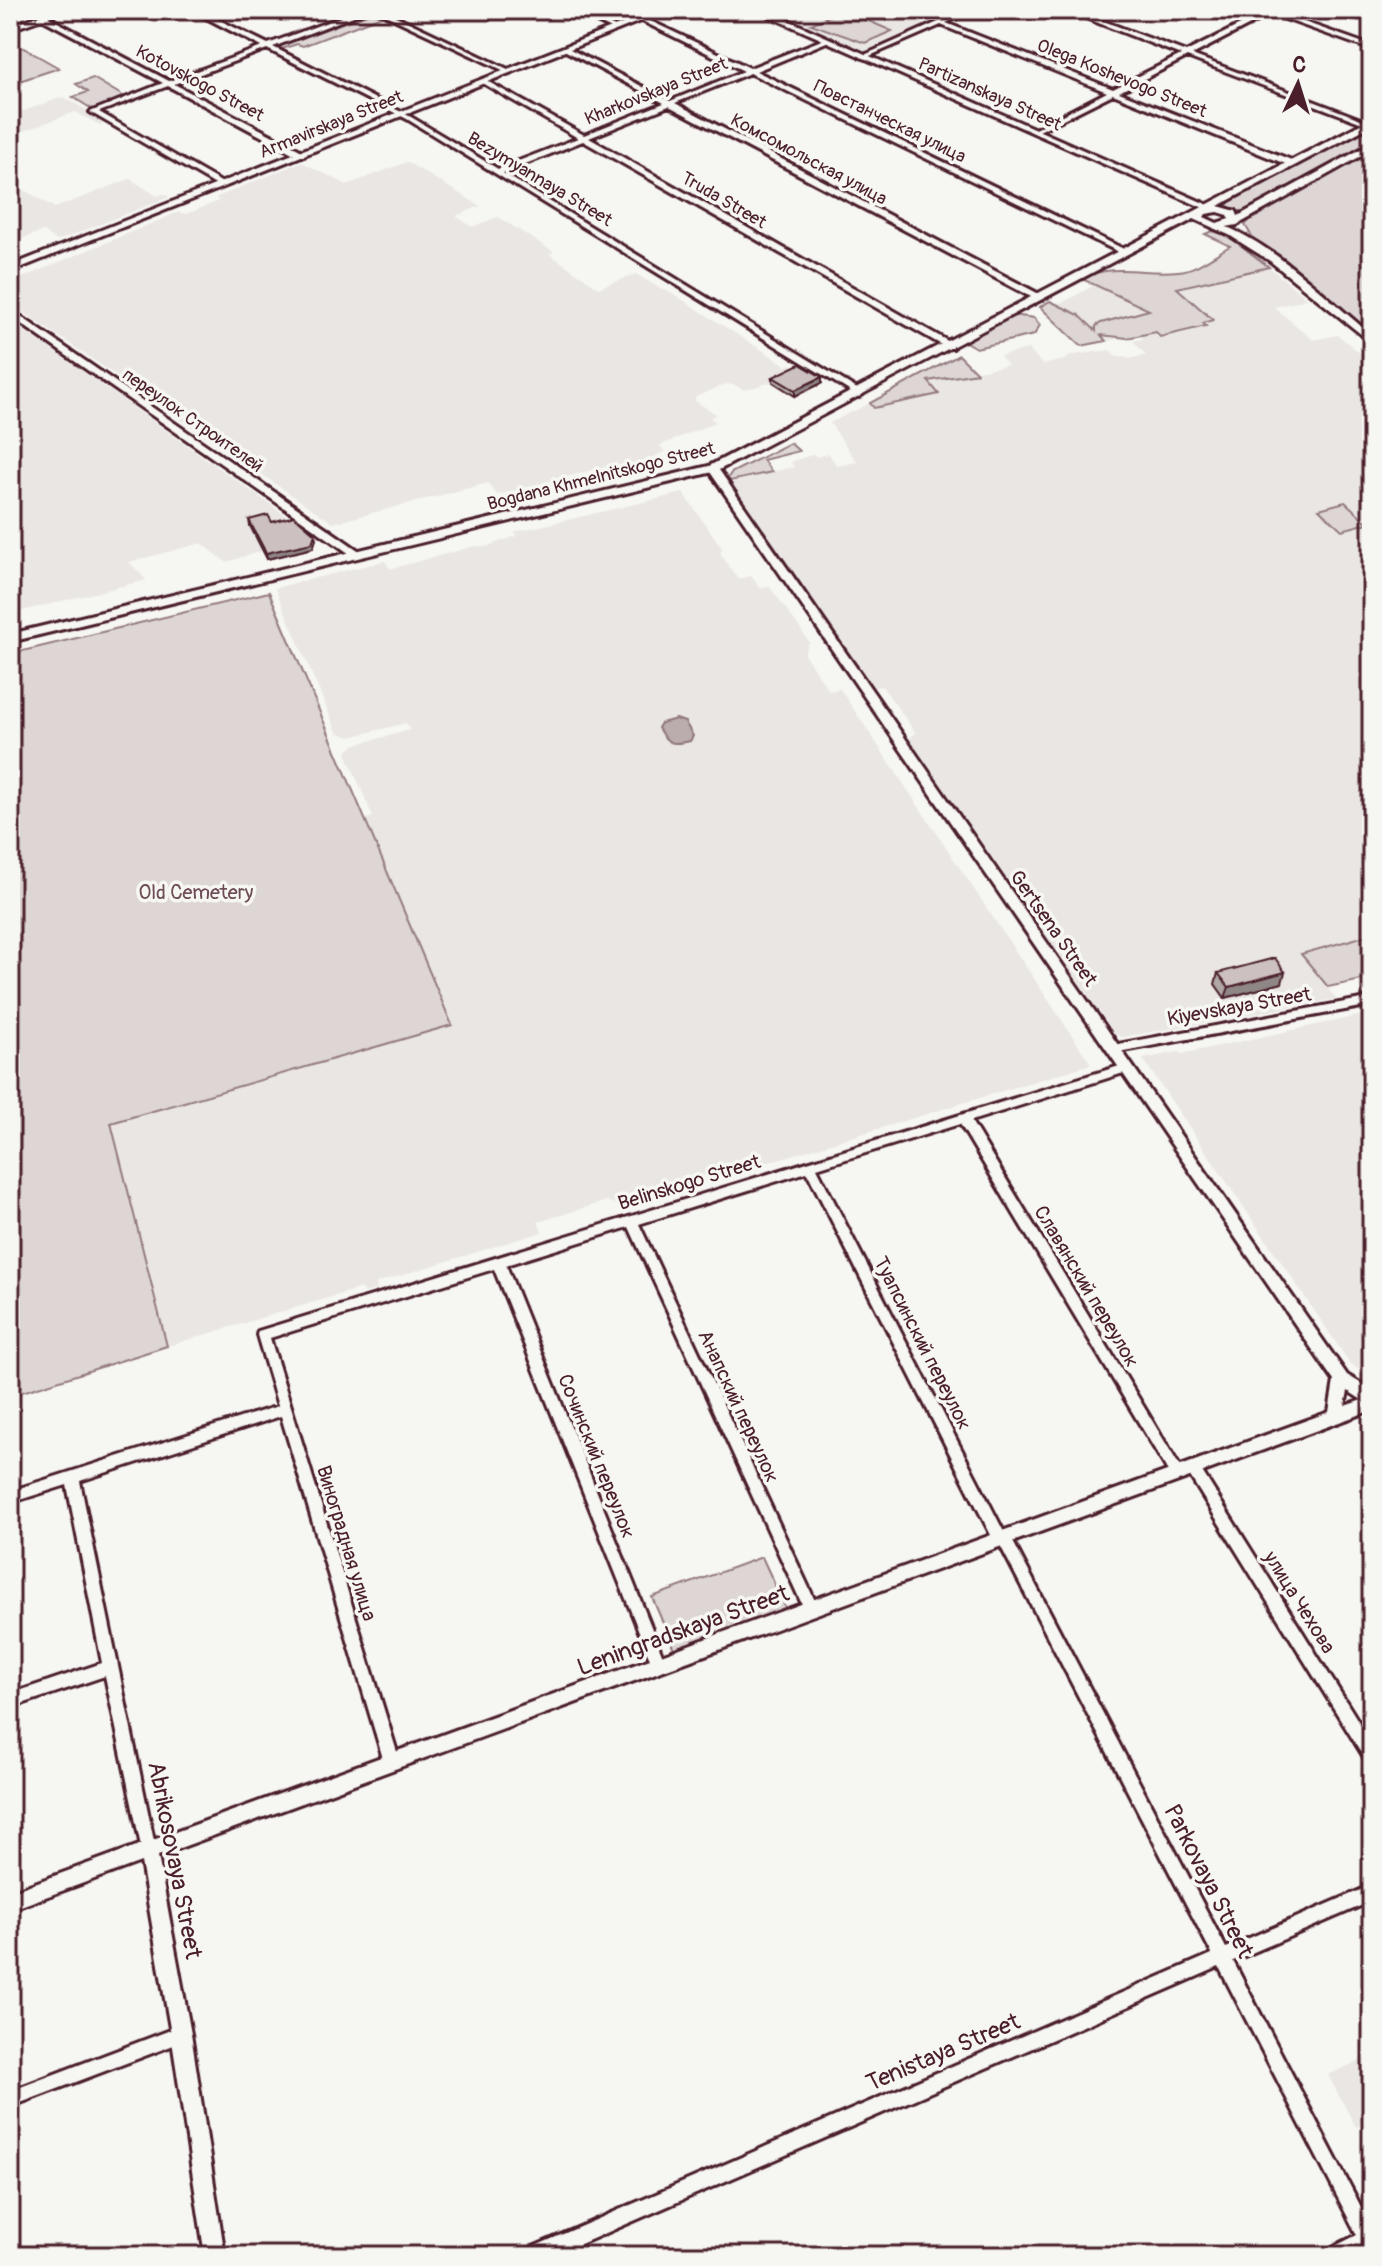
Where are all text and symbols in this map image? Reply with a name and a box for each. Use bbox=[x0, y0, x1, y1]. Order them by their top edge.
street label: Olega Koshevogo Street bbox=[1034, 34, 1211, 123]
street label: Kotovskogo Street bbox=[132, 40, 269, 127]
north arrow bbox=[1258, 44, 1338, 124]
text: С bbox=[1292, 51, 1307, 80]
street label: Kharkovskaya Street bbox=[581, 52, 732, 131]
street label: Partizanskaya Street bbox=[915, 53, 1066, 137]
street label: Повстанческая улица bbox=[810, 75, 970, 168]
street label: Armavirskaya Street bbox=[256, 85, 407, 164]
street label: Комсомольская улица bbox=[727, 108, 891, 210]
street label: Bezymyannaya Street bbox=[463, 127, 617, 232]
street label: Truda Street bbox=[677, 167, 771, 234]
street label: переулок Строителей bbox=[118, 363, 268, 478]
street label: Bogdana Khmelnitskogo Street bbox=[485, 437, 718, 516]
street label: Gertsena Street bbox=[1004, 865, 1103, 992]
park label: Old Cemetery bbox=[139, 880, 254, 905]
street label: Kiyevskaya Street bbox=[1165, 981, 1314, 1031]
street label: Belinskogo Street bbox=[615, 1149, 764, 1216]
street label: Славянский переулок bbox=[1028, 1201, 1145, 1372]
street label: Туапсинский переулок bbox=[868, 1252, 977, 1434]
street label: Анапский переулок bbox=[692, 1326, 785, 1486]
street label: Сочинский переулок bbox=[552, 1370, 641, 1542]
street label: Виноградная улица bbox=[311, 1462, 382, 1624]
street label: улица Чехова bbox=[1258, 1546, 1341, 1658]
street label: Leningradskaya Street bbox=[573, 1579, 793, 1682]
street label: Abrikosovaya Street bbox=[141, 1759, 208, 1962]
street label: Parkovaya Street bbox=[1157, 1800, 1260, 1963]
street label: Tenistaya Street bbox=[862, 2007, 1025, 2098]

